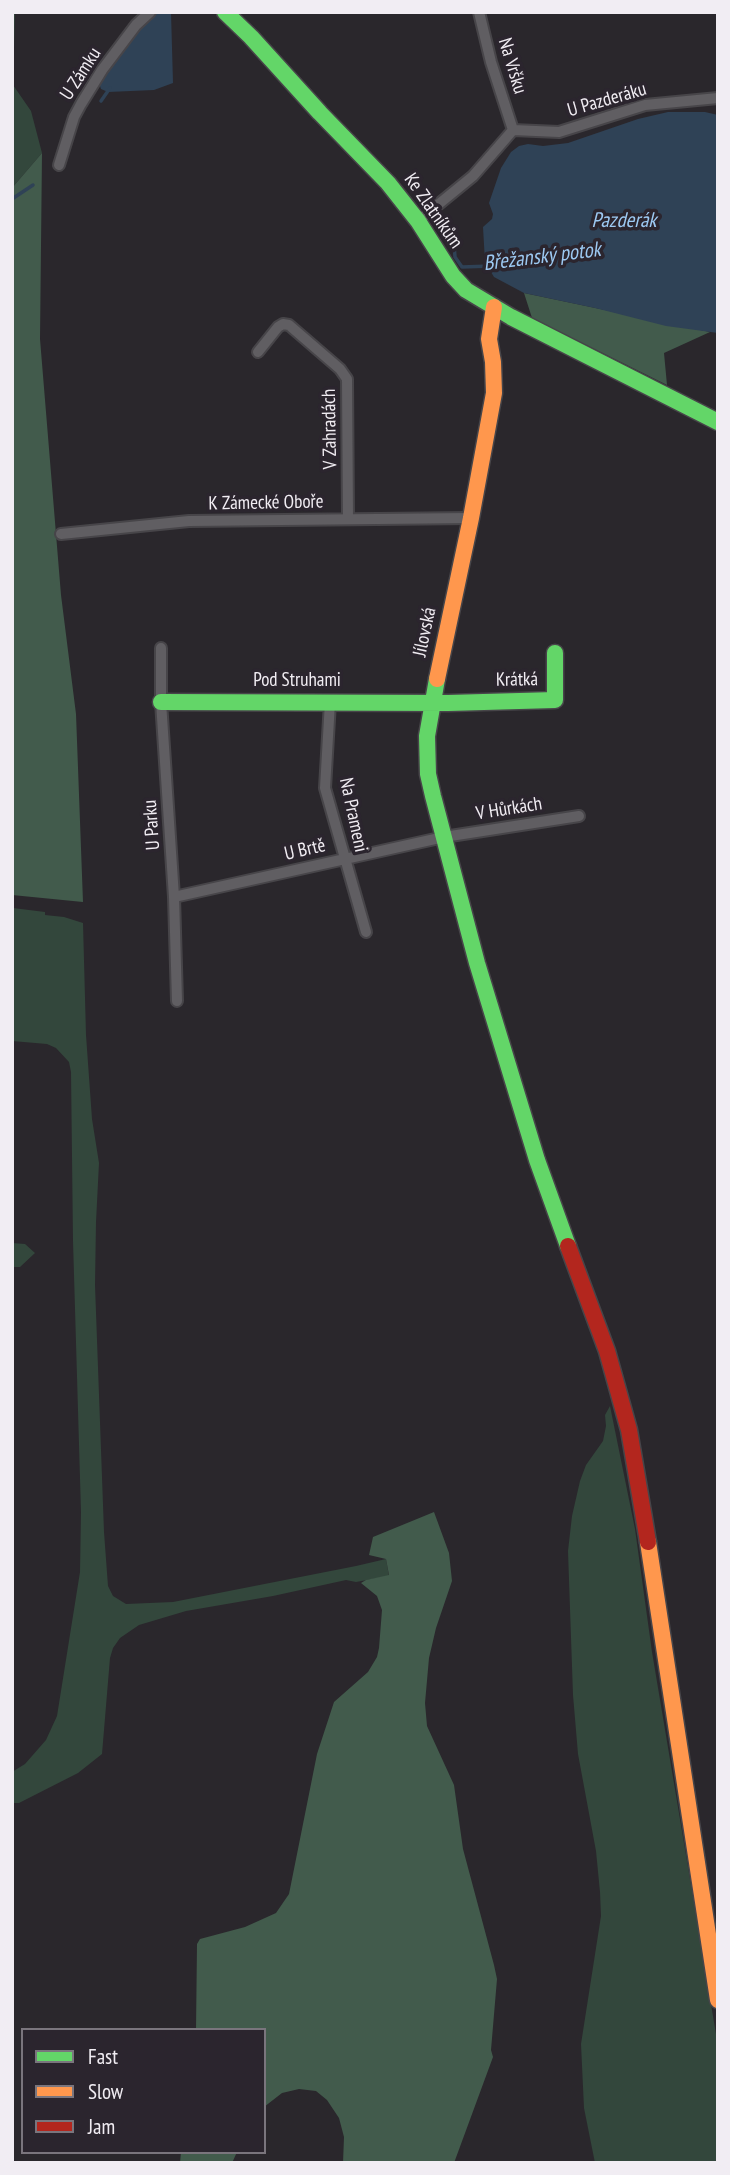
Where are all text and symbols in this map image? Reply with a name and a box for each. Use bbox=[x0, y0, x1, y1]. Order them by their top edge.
street label: Na Vršku bbox=[493, 35, 531, 97]
street label: U Zámku bbox=[56, 44, 106, 104]
street label: U Pazderáku bbox=[565, 78, 649, 122]
street label: Ke Zlatníkům bbox=[399, 169, 467, 253]
water label: Pazderák bbox=[592, 208, 656, 234]
water label: Břežanský potok bbox=[482, 237, 602, 277]
street label: V Zahradách bbox=[318, 389, 342, 469]
street label: K Zámecké Oboře bbox=[208, 491, 324, 515]
street label: Jílovská bbox=[409, 605, 441, 659]
street label: Krátká bbox=[496, 668, 538, 692]
street label: Pod Struhami bbox=[253, 670, 341, 692]
street label: Na Prameni bbox=[334, 776, 372, 854]
street label: V Hůrkách bbox=[474, 793, 544, 825]
street label: U Parku bbox=[139, 799, 165, 851]
street label: U Brtě bbox=[282, 834, 328, 866]
legend bbox=[21, 2028, 266, 2154]
text: Fast bbox=[88, 2043, 118, 2070]
text: Slow bbox=[88, 2078, 123, 2105]
text: Jam bbox=[88, 2113, 115, 2140]

